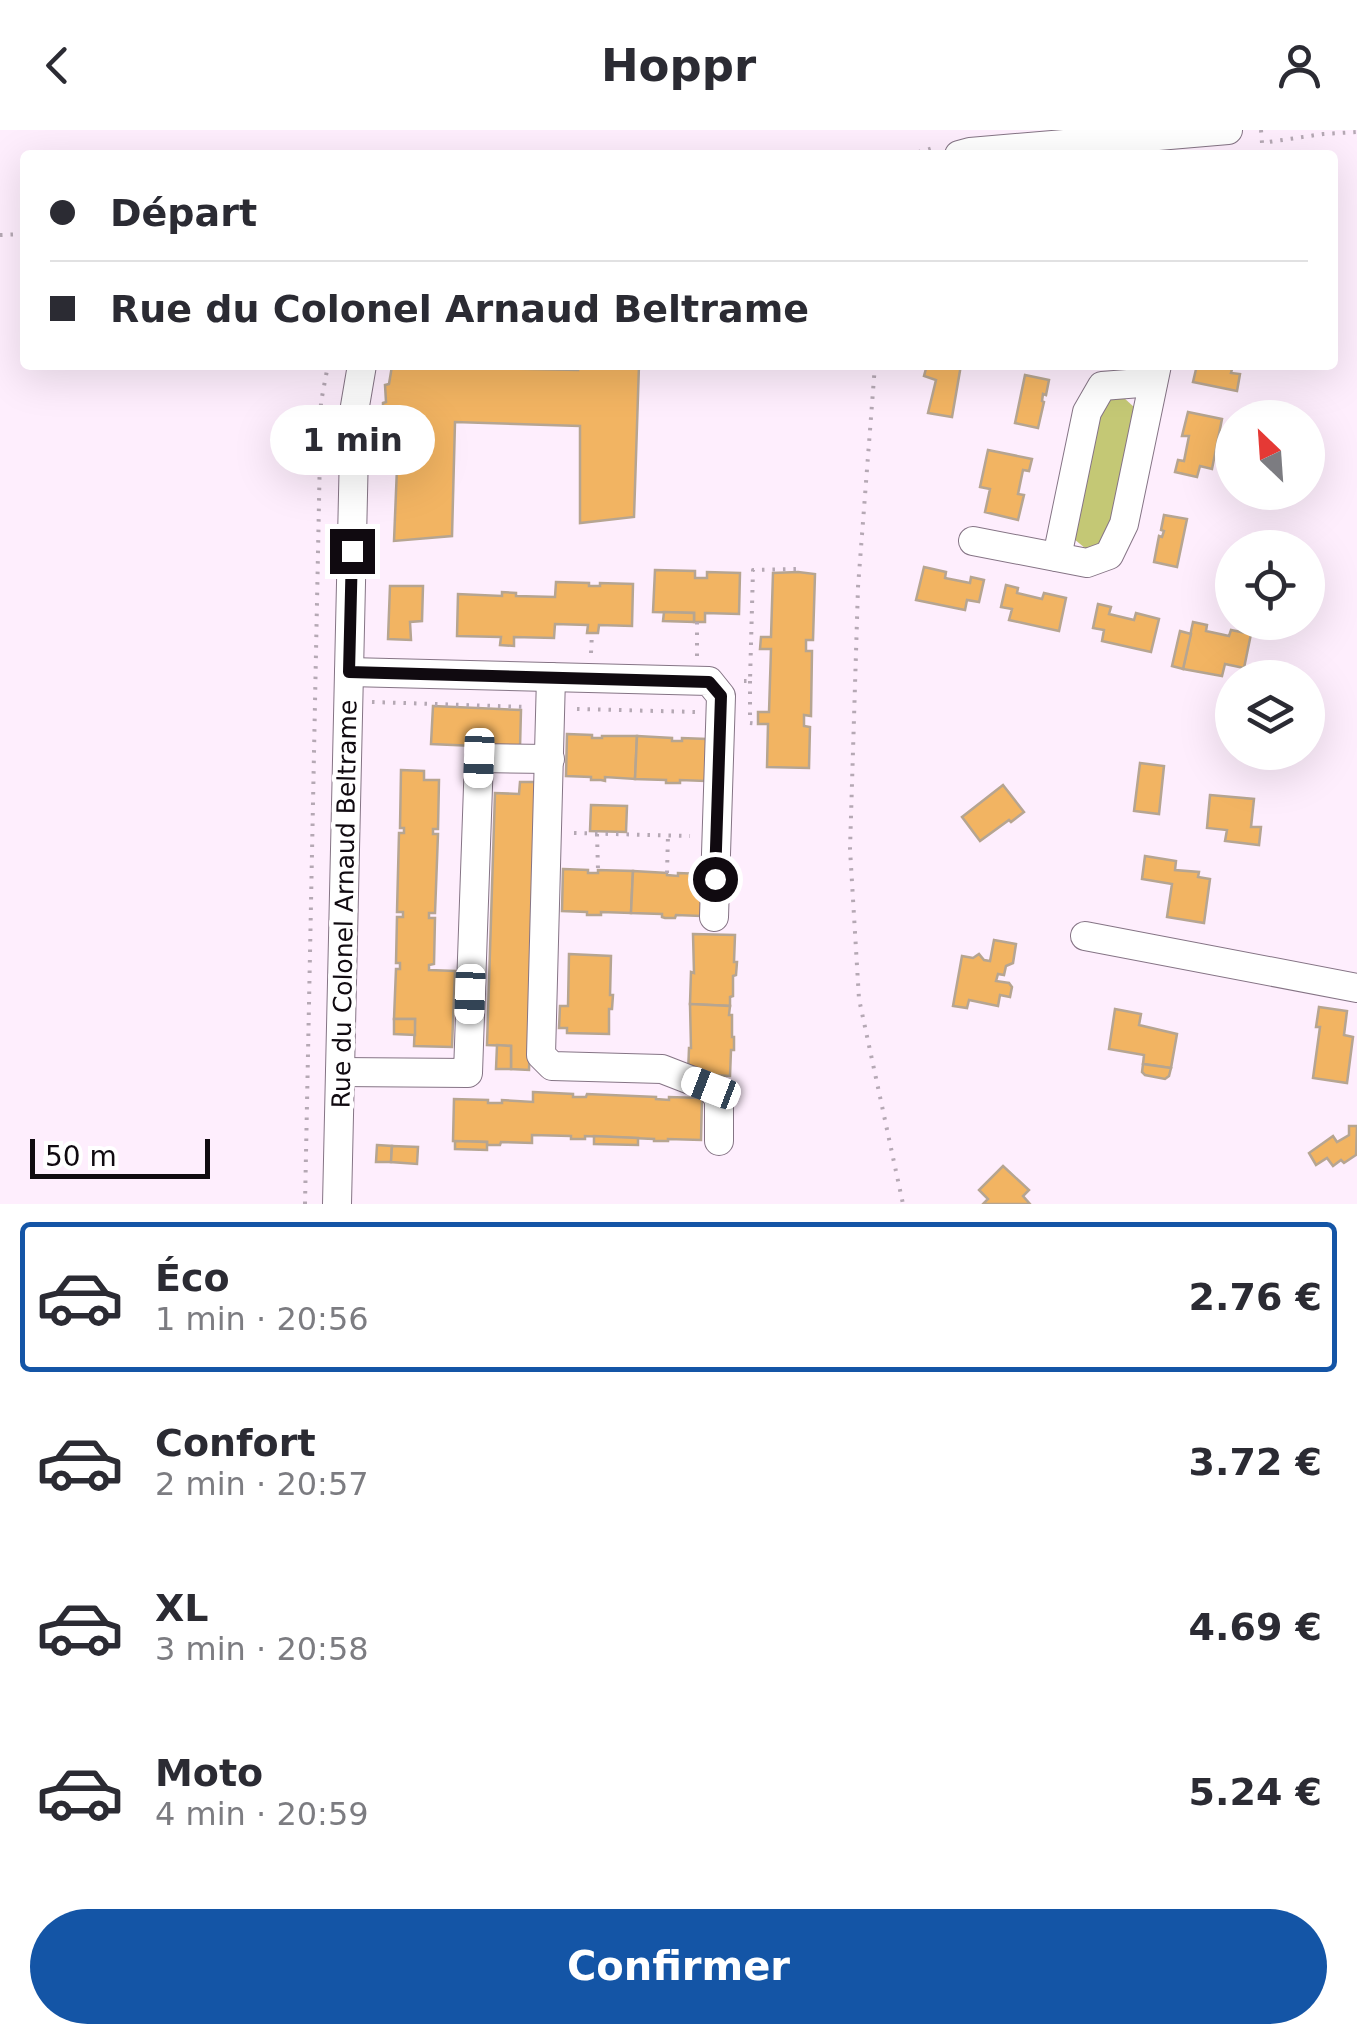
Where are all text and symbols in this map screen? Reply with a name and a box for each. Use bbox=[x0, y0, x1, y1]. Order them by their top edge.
icon: back bbox=[30, 38, 85, 93]
icon: person bbox=[1272, 38, 1327, 93]
text: Hoppr bbox=[601, 39, 756, 92]
text: Départ bbox=[110, 191, 257, 235]
text: Rue du Colonel Arnaud Beltrame bbox=[110, 287, 809, 331]
north arrow bbox=[1215, 400, 1325, 510]
map controls bbox=[1215, 400, 1325, 770]
callout: 1 min bbox=[270, 406, 434, 476]
text: 1 min bbox=[302, 421, 403, 459]
route end bbox=[330, 529, 375, 574]
button: locate bbox=[1215, 530, 1325, 640]
button: layers bbox=[1215, 660, 1325, 770]
street label: Rue du Colonel Arnaud Beltrame bbox=[326, 699, 363, 1109]
car bbox=[463, 727, 495, 789]
route start bbox=[693, 857, 738, 902]
car bbox=[454, 963, 486, 1025]
car bbox=[678, 1063, 744, 1113]
scale bar bbox=[30, 1134, 210, 1178]
text: 50 m bbox=[45, 1140, 117, 1173]
icon: car bbox=[35, 1252, 125, 1342]
text: Éco bbox=[155, 1256, 230, 1300]
text: 2.76 € bbox=[1189, 1275, 1322, 1319]
text: 1 min · 20:56 bbox=[155, 1300, 369, 1338]
icon: car bbox=[35, 1417, 125, 1507]
text: Confort bbox=[155, 1421, 316, 1465]
text: 3.72 € bbox=[1189, 1440, 1322, 1484]
text: 2 min · 20:57 bbox=[155, 1465, 369, 1503]
icon: car bbox=[35, 1582, 125, 1672]
text: XL bbox=[155, 1586, 209, 1630]
text: 4.69 € bbox=[1189, 1605, 1322, 1649]
text: 3 min · 20:58 bbox=[155, 1630, 369, 1668]
icon: car bbox=[35, 1747, 125, 1837]
text: Moto bbox=[155, 1751, 263, 1795]
text: 5.24 € bbox=[1189, 1770, 1322, 1814]
text: 4 min · 20:59 bbox=[155, 1795, 369, 1833]
button: Confirmer bbox=[30, 1909, 1327, 2024]

